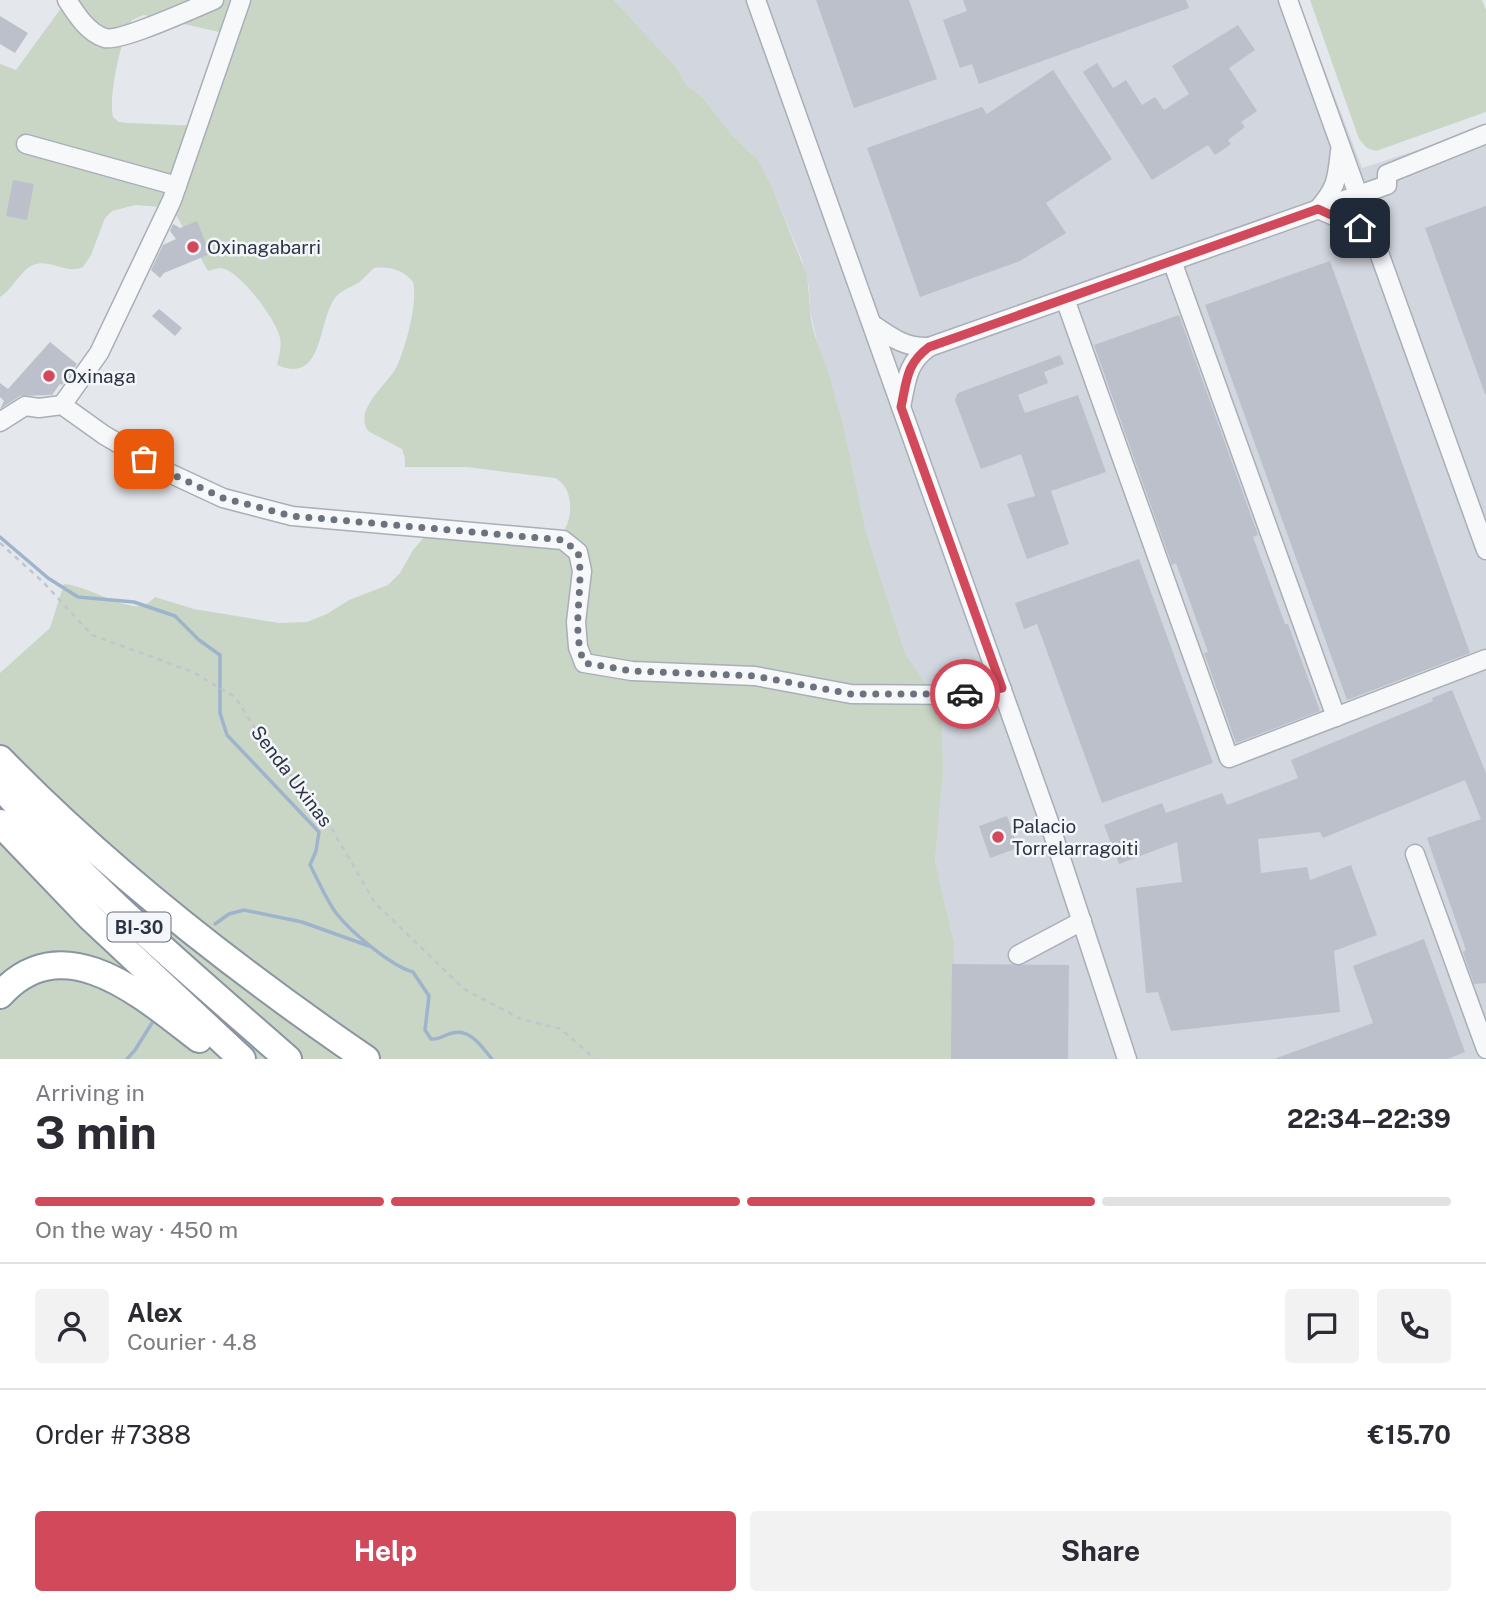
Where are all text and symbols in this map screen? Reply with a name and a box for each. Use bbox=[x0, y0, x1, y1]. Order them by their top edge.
pin bbox=[1330, 198, 1390, 258]
icon: home bbox=[1341, 209, 1379, 247]
place label: Oxinagabarri bbox=[207, 236, 321, 258]
marker: Oxinagabarri bbox=[185, 239, 201, 255]
place label: Oxinaga bbox=[63, 365, 136, 387]
marker: Oxinaga bbox=[41, 368, 57, 384]
pin bbox=[114, 429, 174, 489]
icon: bag bbox=[125, 440, 163, 478]
courier bbox=[930, 659, 1000, 729]
icon: car bbox=[946, 675, 984, 713]
street label: Senda Uxinas bbox=[247, 721, 337, 831]
place label: Palacio Torrelarragoiti bbox=[1012, 815, 1138, 859]
marker: Palacio Torrelarragoiti bbox=[990, 829, 1006, 845]
road number: BI-30 bbox=[108, 912, 170, 942]
text: Arriving in bbox=[35, 1079, 145, 1106]
text: 22:34–22:39 bbox=[1287, 1103, 1451, 1134]
text: 3 min bbox=[35, 1105, 157, 1159]
text: On the way · 450 m bbox=[35, 1216, 238, 1243]
button: person bbox=[35, 1289, 109, 1363]
button: chat bbox=[1285, 1289, 1359, 1363]
button: phone bbox=[1377, 1289, 1451, 1363]
text: Alex bbox=[127, 1297, 183, 1328]
text: Courier · 4.8 bbox=[127, 1328, 257, 1355]
text: Order #7388 bbox=[35, 1419, 191, 1450]
text: €15.70 bbox=[1368, 1419, 1451, 1450]
button: Help bbox=[35, 1511, 736, 1591]
button: Share bbox=[750, 1511, 1451, 1591]

